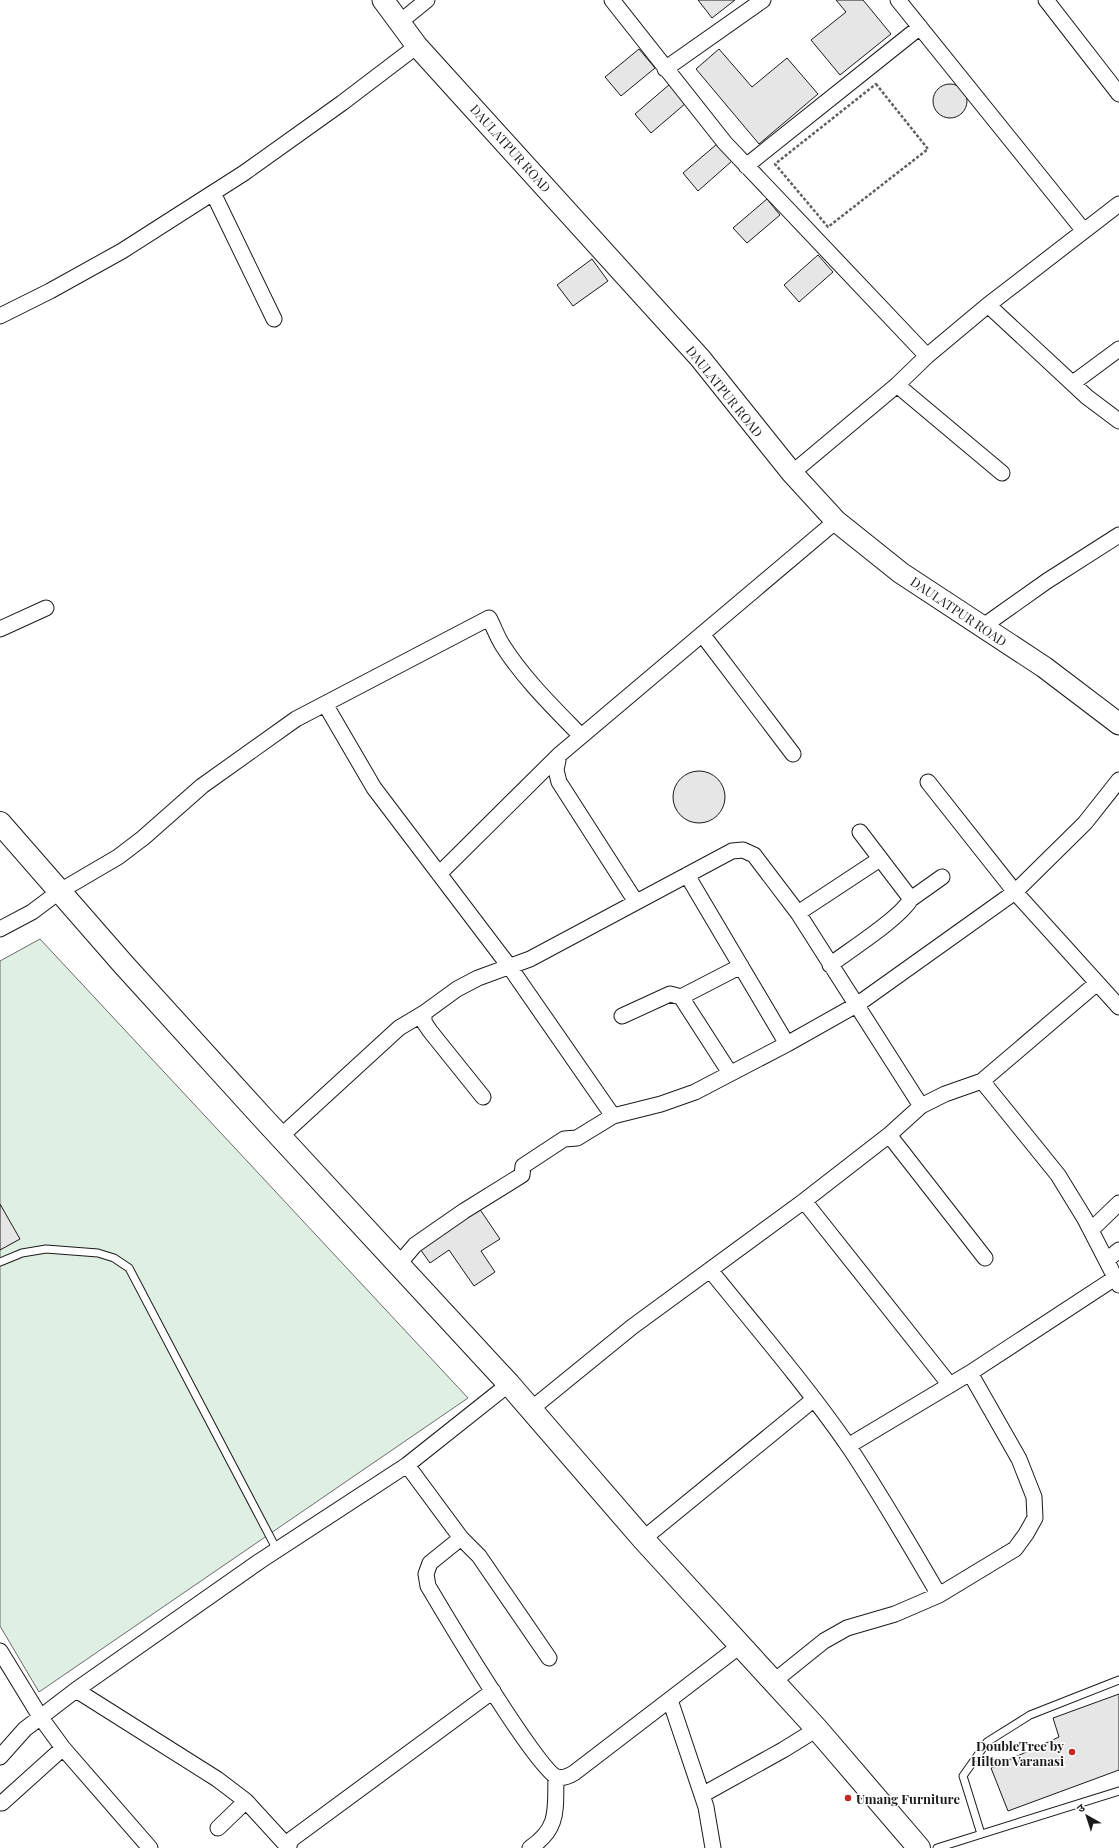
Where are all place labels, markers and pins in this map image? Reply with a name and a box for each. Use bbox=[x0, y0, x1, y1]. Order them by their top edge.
place label: DoubleTree by Hilton Varanasi bbox=[971, 1737, 1064, 1769]
marker: DoubleTree by Hilton Varanasi bbox=[1067, 1747, 1077, 1757]
place label: Umang Furniture bbox=[856, 1790, 960, 1807]
marker: Umang Furniture bbox=[843, 1793, 853, 1803]

